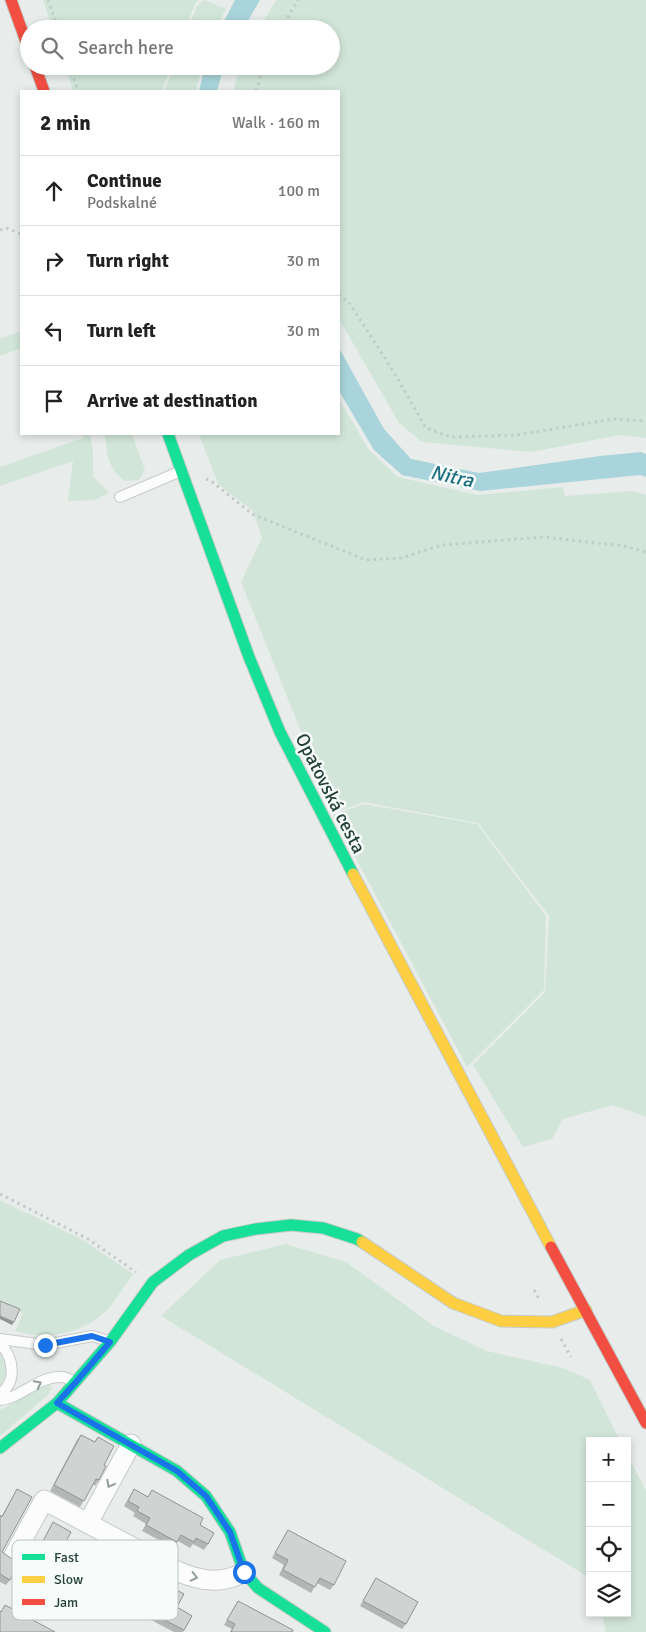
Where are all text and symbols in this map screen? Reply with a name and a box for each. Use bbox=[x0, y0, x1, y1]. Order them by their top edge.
search box bbox=[20, 20, 340, 75]
icon: search bbox=[38, 34, 66, 62]
text: Search here bbox=[78, 36, 174, 60]
text: 2 min bbox=[40, 110, 91, 136]
text: Walk · 160 m bbox=[232, 113, 320, 133]
text: Continue bbox=[87, 169, 162, 193]
icon: ahead bbox=[40, 177, 68, 205]
text: 100 m bbox=[278, 181, 320, 201]
text: Podskalné bbox=[87, 193, 157, 213]
icon: right bbox=[40, 247, 68, 275]
text: Turn right bbox=[87, 249, 169, 273]
text: 30 m bbox=[286, 251, 320, 271]
icon: left bbox=[40, 317, 68, 345]
text: Turn left bbox=[87, 319, 156, 343]
text: 30 m bbox=[286, 321, 320, 341]
icon: arrive bbox=[40, 387, 68, 415]
text: Arrive at destination bbox=[87, 389, 258, 413]
water label: Nitra bbox=[428, 460, 476, 493]
street label: Opatovská cesta bbox=[290, 729, 371, 857]
route end bbox=[34, 1334, 57, 1357]
one-way arrow bbox=[32, 1380, 41, 1390]
map controls bbox=[586, 1437, 631, 1617]
button: + bbox=[586, 1437, 631, 1482]
one-way arrow bbox=[106, 1478, 116, 1487]
button: − bbox=[586, 1482, 631, 1527]
button: locate bbox=[586, 1527, 631, 1572]
legend bbox=[12, 1540, 178, 1620]
text: Fast bbox=[54, 1549, 79, 1566]
route start bbox=[233, 1561, 256, 1584]
text: Slow bbox=[54, 1571, 83, 1588]
one-way arrow bbox=[189, 1571, 198, 1582]
button: layers bbox=[586, 1572, 631, 1617]
text: Jam bbox=[54, 1594, 78, 1611]

